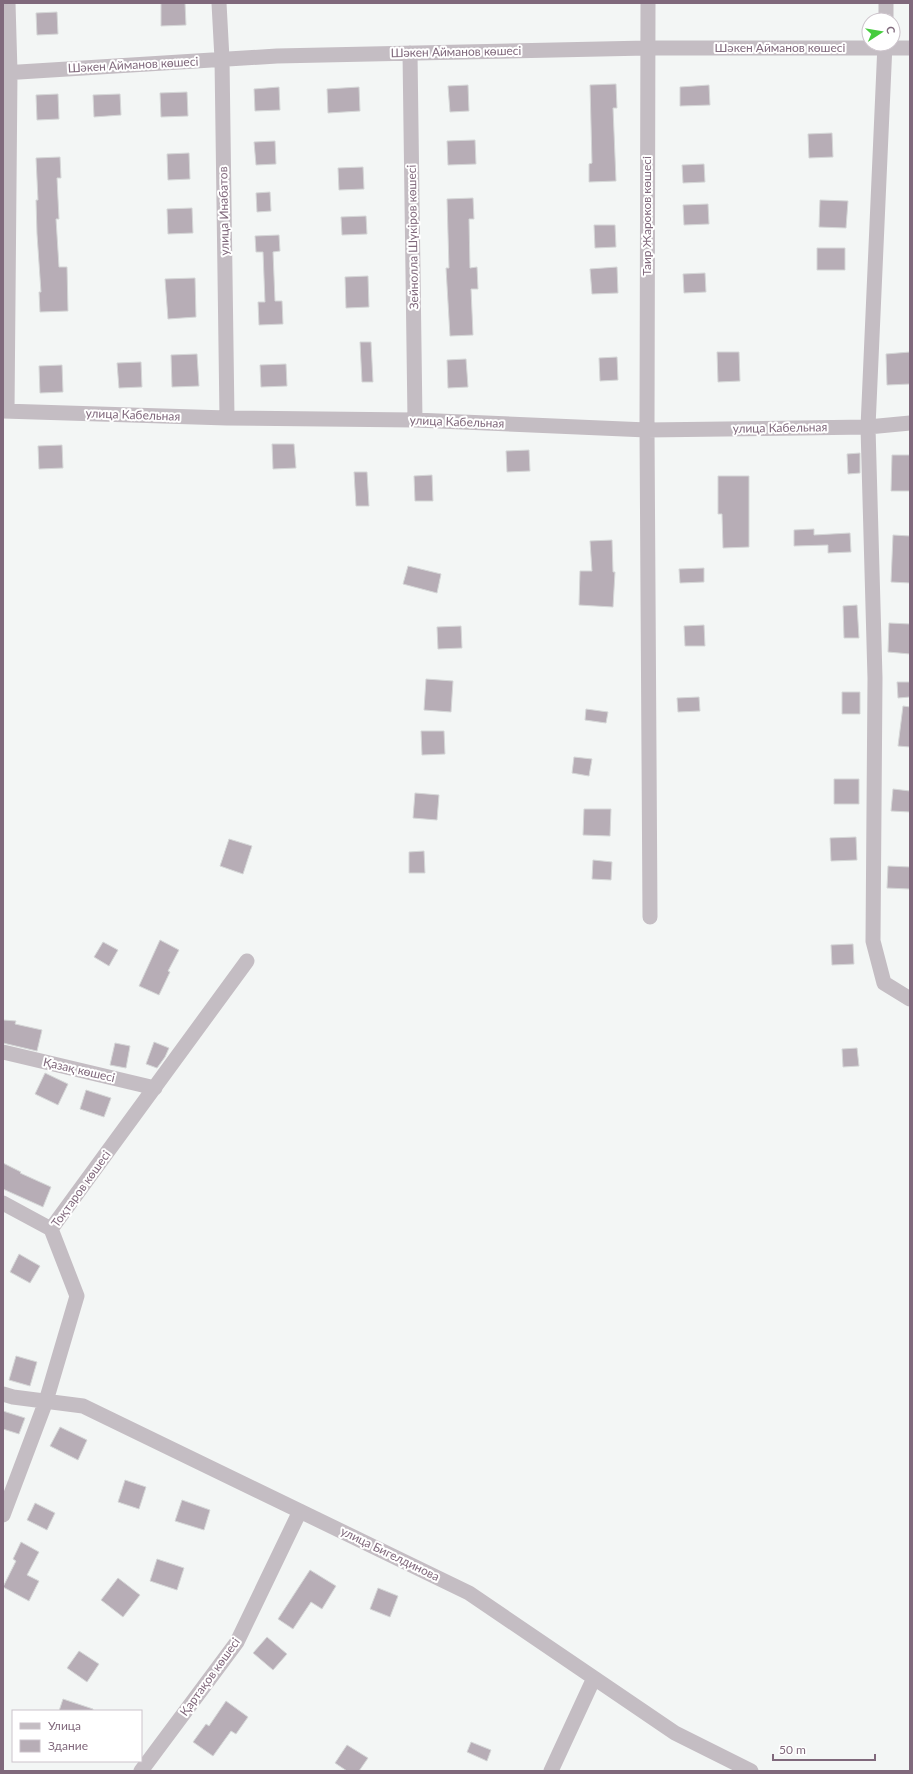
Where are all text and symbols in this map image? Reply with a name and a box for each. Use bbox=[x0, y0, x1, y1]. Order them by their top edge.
north arrow bbox=[861, 12, 901, 52]
text: С bbox=[884, 25, 899, 35]
street label: Шәкен Айманов көшесі bbox=[715, 40, 846, 55]
street label: Шәкен Айманов көшесі bbox=[390, 43, 522, 60]
street label: Шәкен Айманов көшесі bbox=[67, 54, 199, 75]
street label: Таир Жароков көшесі bbox=[639, 156, 654, 276]
street label: Зейнолла Шүкіров көшесі bbox=[404, 164, 421, 309]
street label: улица Инабатов bbox=[215, 166, 232, 256]
street label: улица Кабельная bbox=[86, 405, 181, 424]
street label: улица Кабельная bbox=[410, 412, 505, 431]
street label: улица Кабельная bbox=[733, 419, 827, 436]
street label: Қазақ көшесі bbox=[42, 1054, 117, 1085]
street label: Тоқтаров көшесі bbox=[48, 1147, 114, 1230]
street label: улица Бигелдинова bbox=[338, 1523, 442, 1584]
street label: Қартақов көшесі bbox=[176, 1635, 243, 1719]
legend bbox=[12, 1710, 142, 1762]
text: Улица bbox=[48, 1718, 81, 1733]
scale bar bbox=[773, 1736, 875, 1762]
text: Здание bbox=[48, 1738, 88, 1753]
text: 50 m bbox=[779, 1742, 806, 1757]

